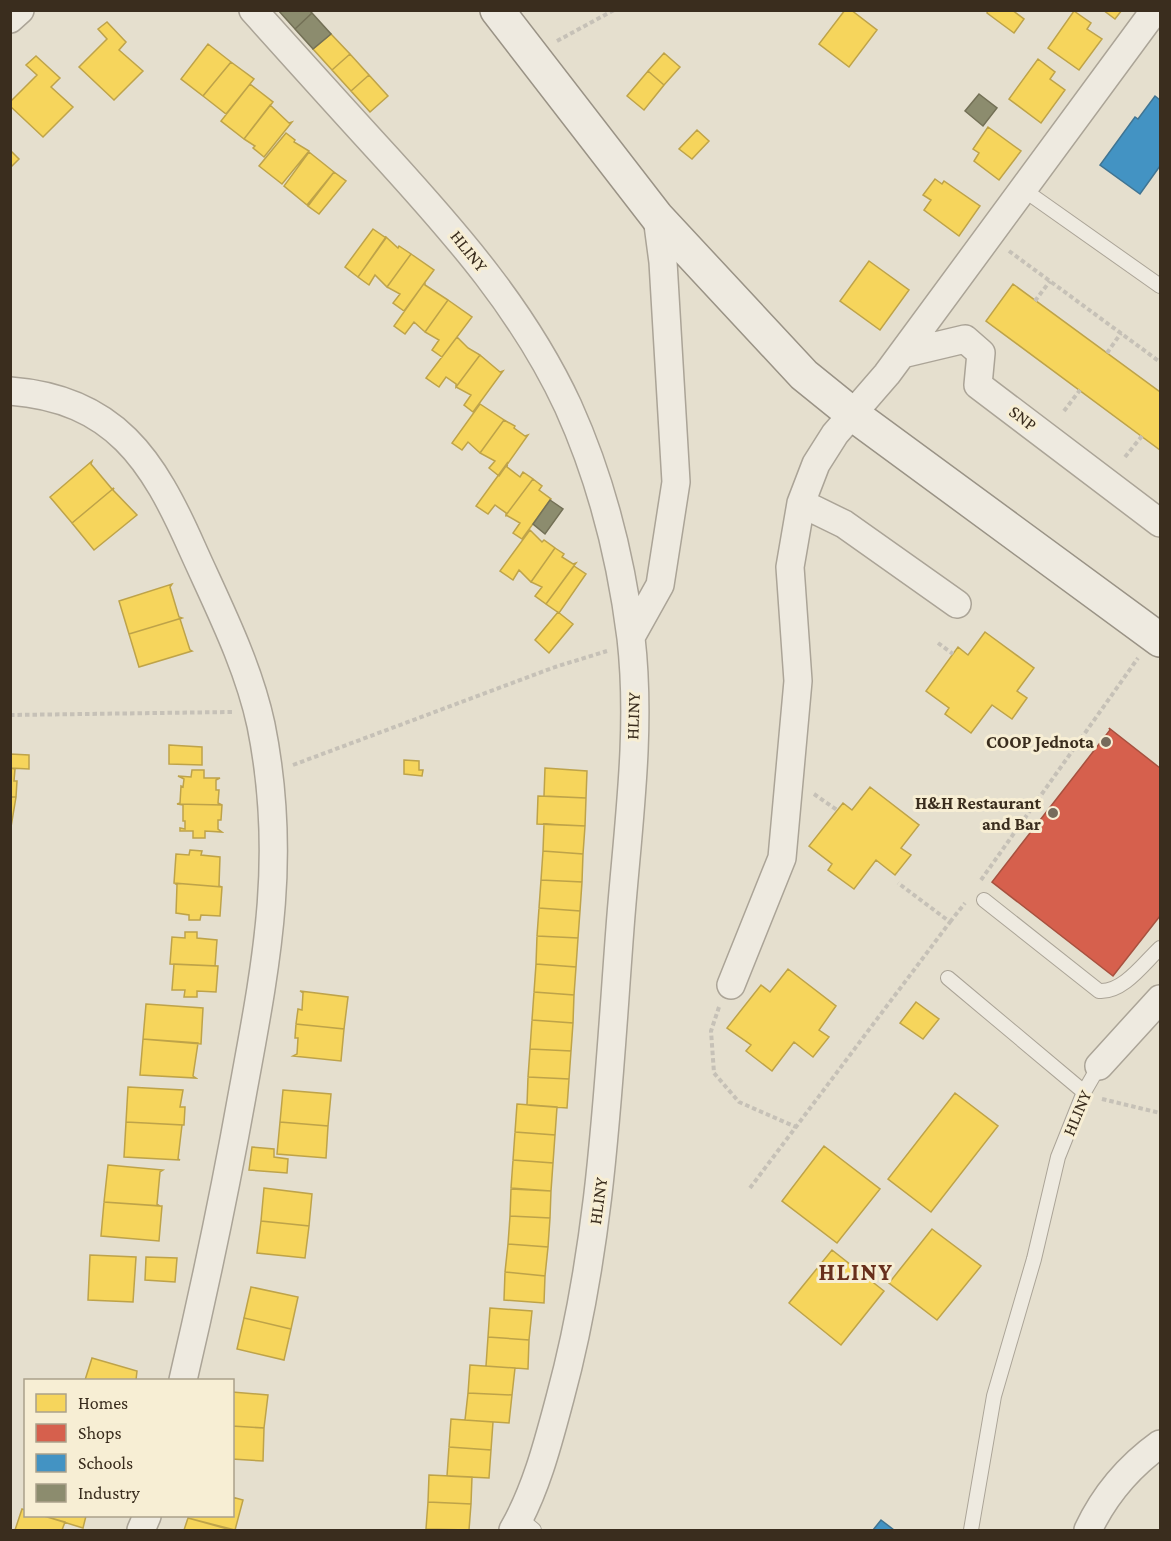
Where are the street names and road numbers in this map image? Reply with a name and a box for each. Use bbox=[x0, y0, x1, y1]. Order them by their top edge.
street label: HLINY bbox=[446, 226, 492, 276]
street label: SNP bbox=[1005, 401, 1041, 435]
street label: HLINY bbox=[622, 691, 644, 740]
street label: HLINY bbox=[1059, 1087, 1096, 1139]
street label: HLINY bbox=[585, 1176, 611, 1226]

